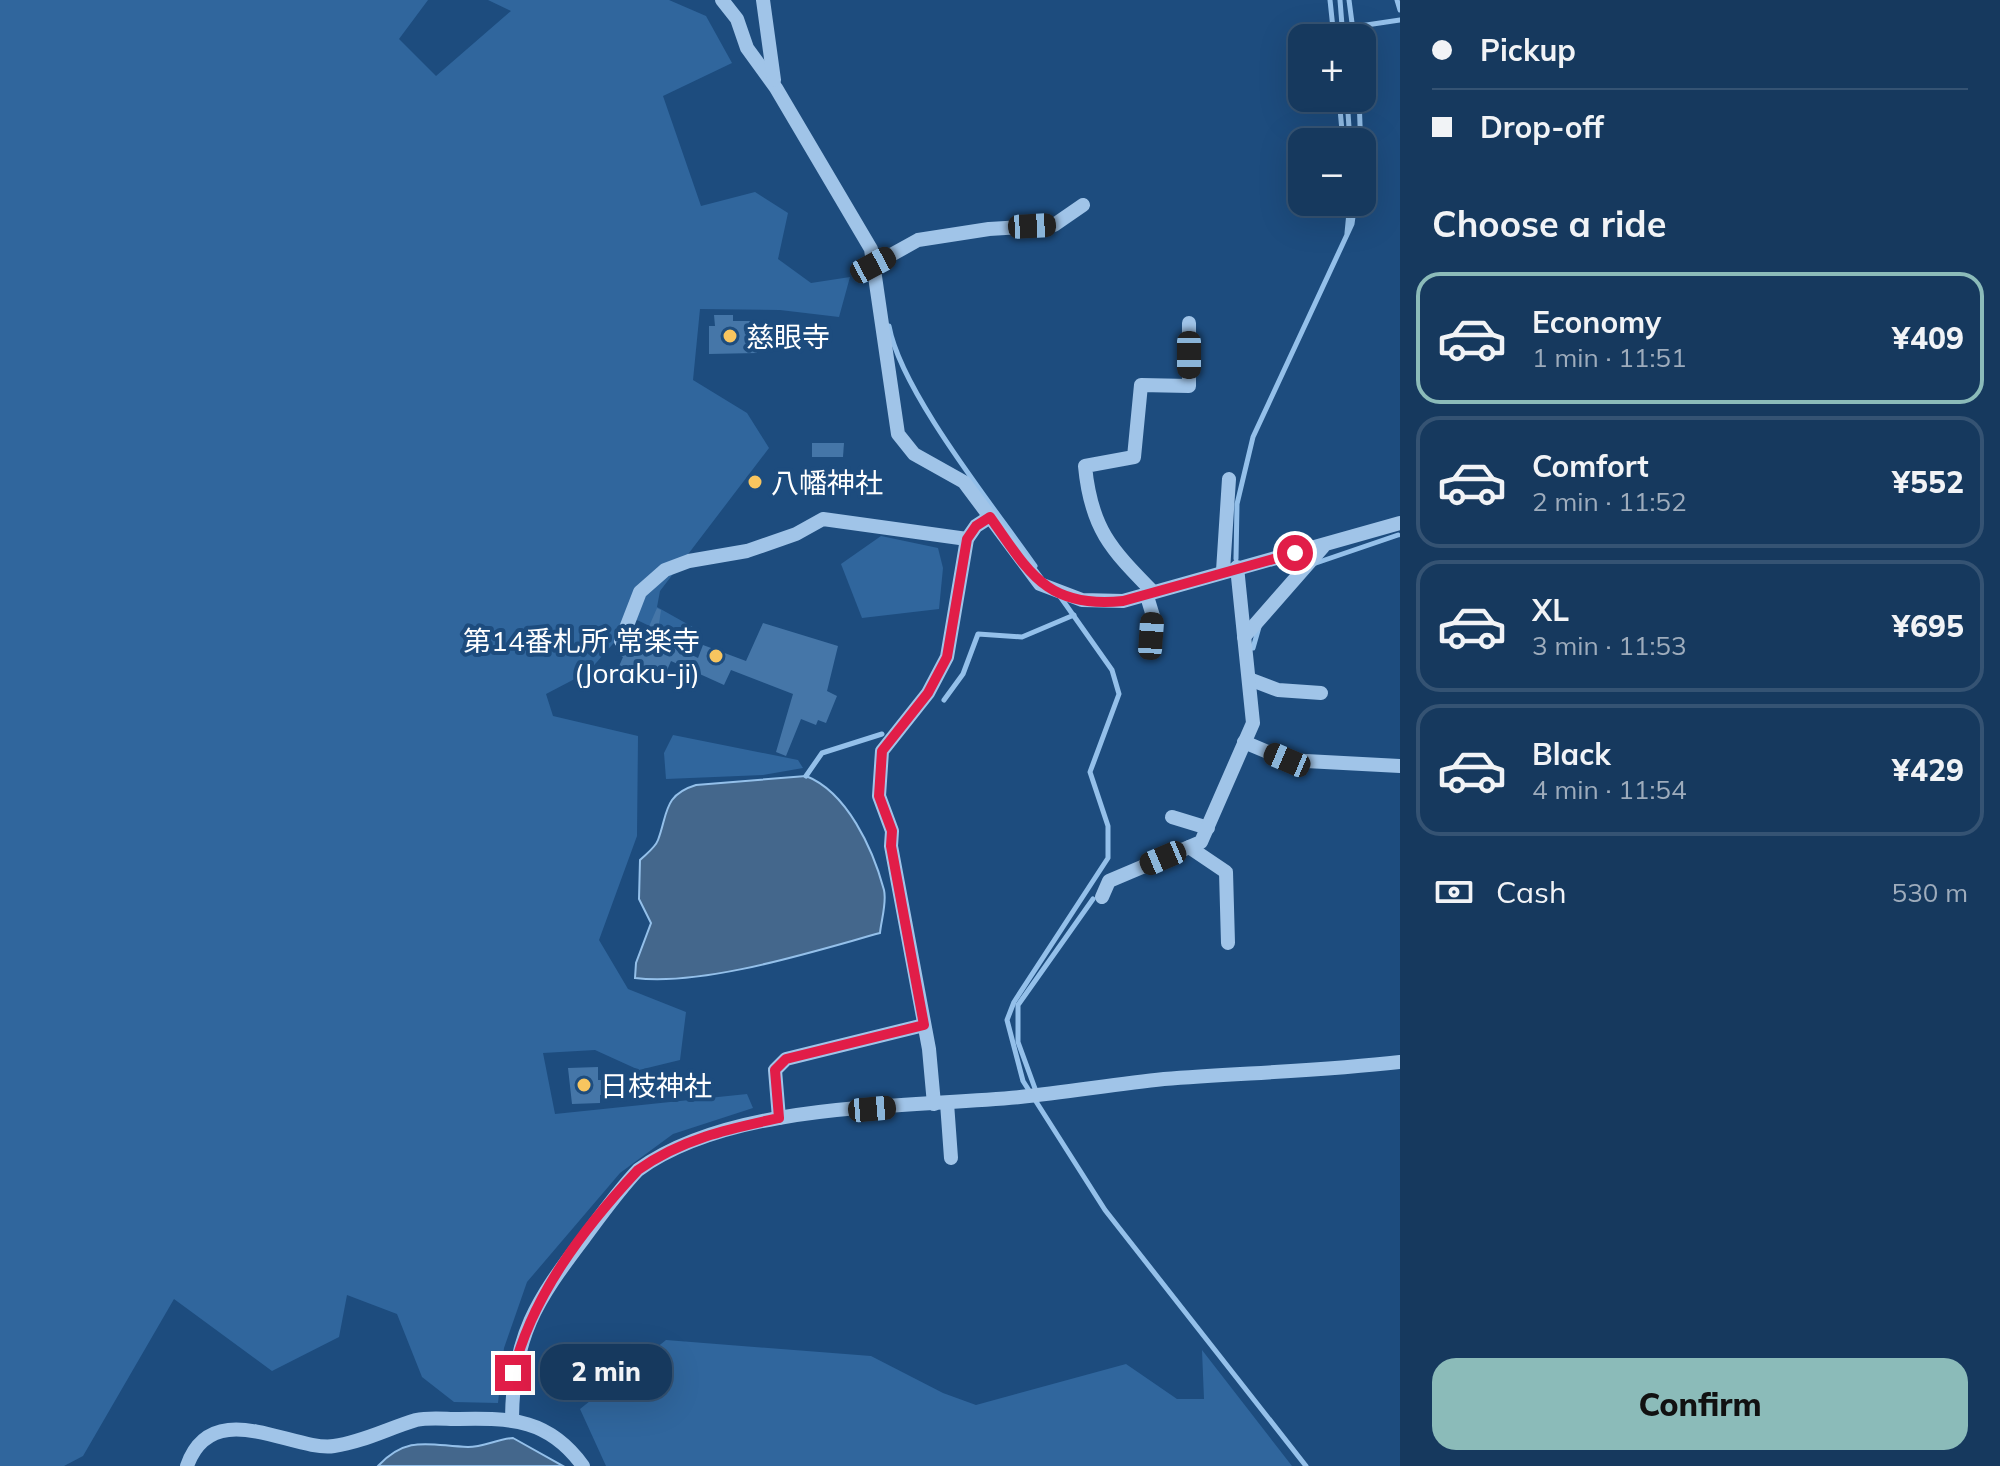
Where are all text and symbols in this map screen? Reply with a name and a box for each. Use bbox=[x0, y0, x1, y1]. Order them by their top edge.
map controls bbox=[1288, 24, 1376, 216]
button: + bbox=[1288, 24, 1376, 112]
text: Pickup bbox=[1480, 31, 1576, 69]
text: Drop-off bbox=[1480, 108, 1604, 146]
button: − bbox=[1288, 128, 1376, 216]
text: Choose a ride bbox=[1432, 201, 1666, 246]
car bbox=[1007, 213, 1057, 239]
car bbox=[846, 243, 900, 287]
icon: car bbox=[1436, 302, 1508, 374]
text: Economy bbox=[1532, 303, 1661, 341]
place label: 慈眼寺 bbox=[746, 319, 830, 354]
text: ¥409 bbox=[1892, 319, 1964, 357]
marker: 慈眼寺 bbox=[721, 327, 739, 345]
car bbox=[1177, 331, 1201, 379]
text: 1 min · 11:51 bbox=[1532, 341, 1687, 374]
icon: car bbox=[1436, 446, 1508, 518]
text: Comfort bbox=[1532, 447, 1649, 485]
text: ¥552 bbox=[1892, 463, 1964, 501]
place label: 八幡神社 bbox=[771, 465, 883, 500]
marker: 八幡神社 bbox=[746, 473, 764, 491]
text: 2 min · 11:52 bbox=[1532, 485, 1687, 518]
route start bbox=[1277, 535, 1313, 571]
icon: car bbox=[1436, 590, 1508, 662]
text: XL bbox=[1532, 591, 1569, 629]
text: ¥695 bbox=[1892, 607, 1964, 645]
car bbox=[1137, 611, 1165, 661]
place label: 第14番札所 常楽寺 (Joraku-ji) bbox=[463, 623, 700, 690]
text: 3 min · 11:53 bbox=[1532, 629, 1687, 662]
marker: 第14番札所 常楽寺 (Joraku-ji) bbox=[707, 647, 725, 665]
icon: car bbox=[1436, 734, 1508, 806]
text: Black bbox=[1532, 735, 1611, 773]
car bbox=[1260, 740, 1314, 780]
text: ¥429 bbox=[1892, 751, 1964, 789]
text: 4 min · 11:54 bbox=[1532, 773, 1687, 806]
car bbox=[1136, 838, 1190, 878]
icon: cash bbox=[1432, 870, 1476, 914]
text: Cash bbox=[1496, 873, 1567, 911]
text: 530 m bbox=[1892, 876, 1968, 909]
place label: 日枝神社 bbox=[600, 1068, 712, 1103]
marker: 日枝神社 bbox=[575, 1076, 593, 1094]
car bbox=[847, 1095, 897, 1123]
callout: 2 min bbox=[541, 1345, 673, 1401]
route end bbox=[495, 1355, 531, 1391]
text: 2 min bbox=[571, 1355, 641, 1388]
button: Confirm bbox=[1432, 1358, 1968, 1450]

